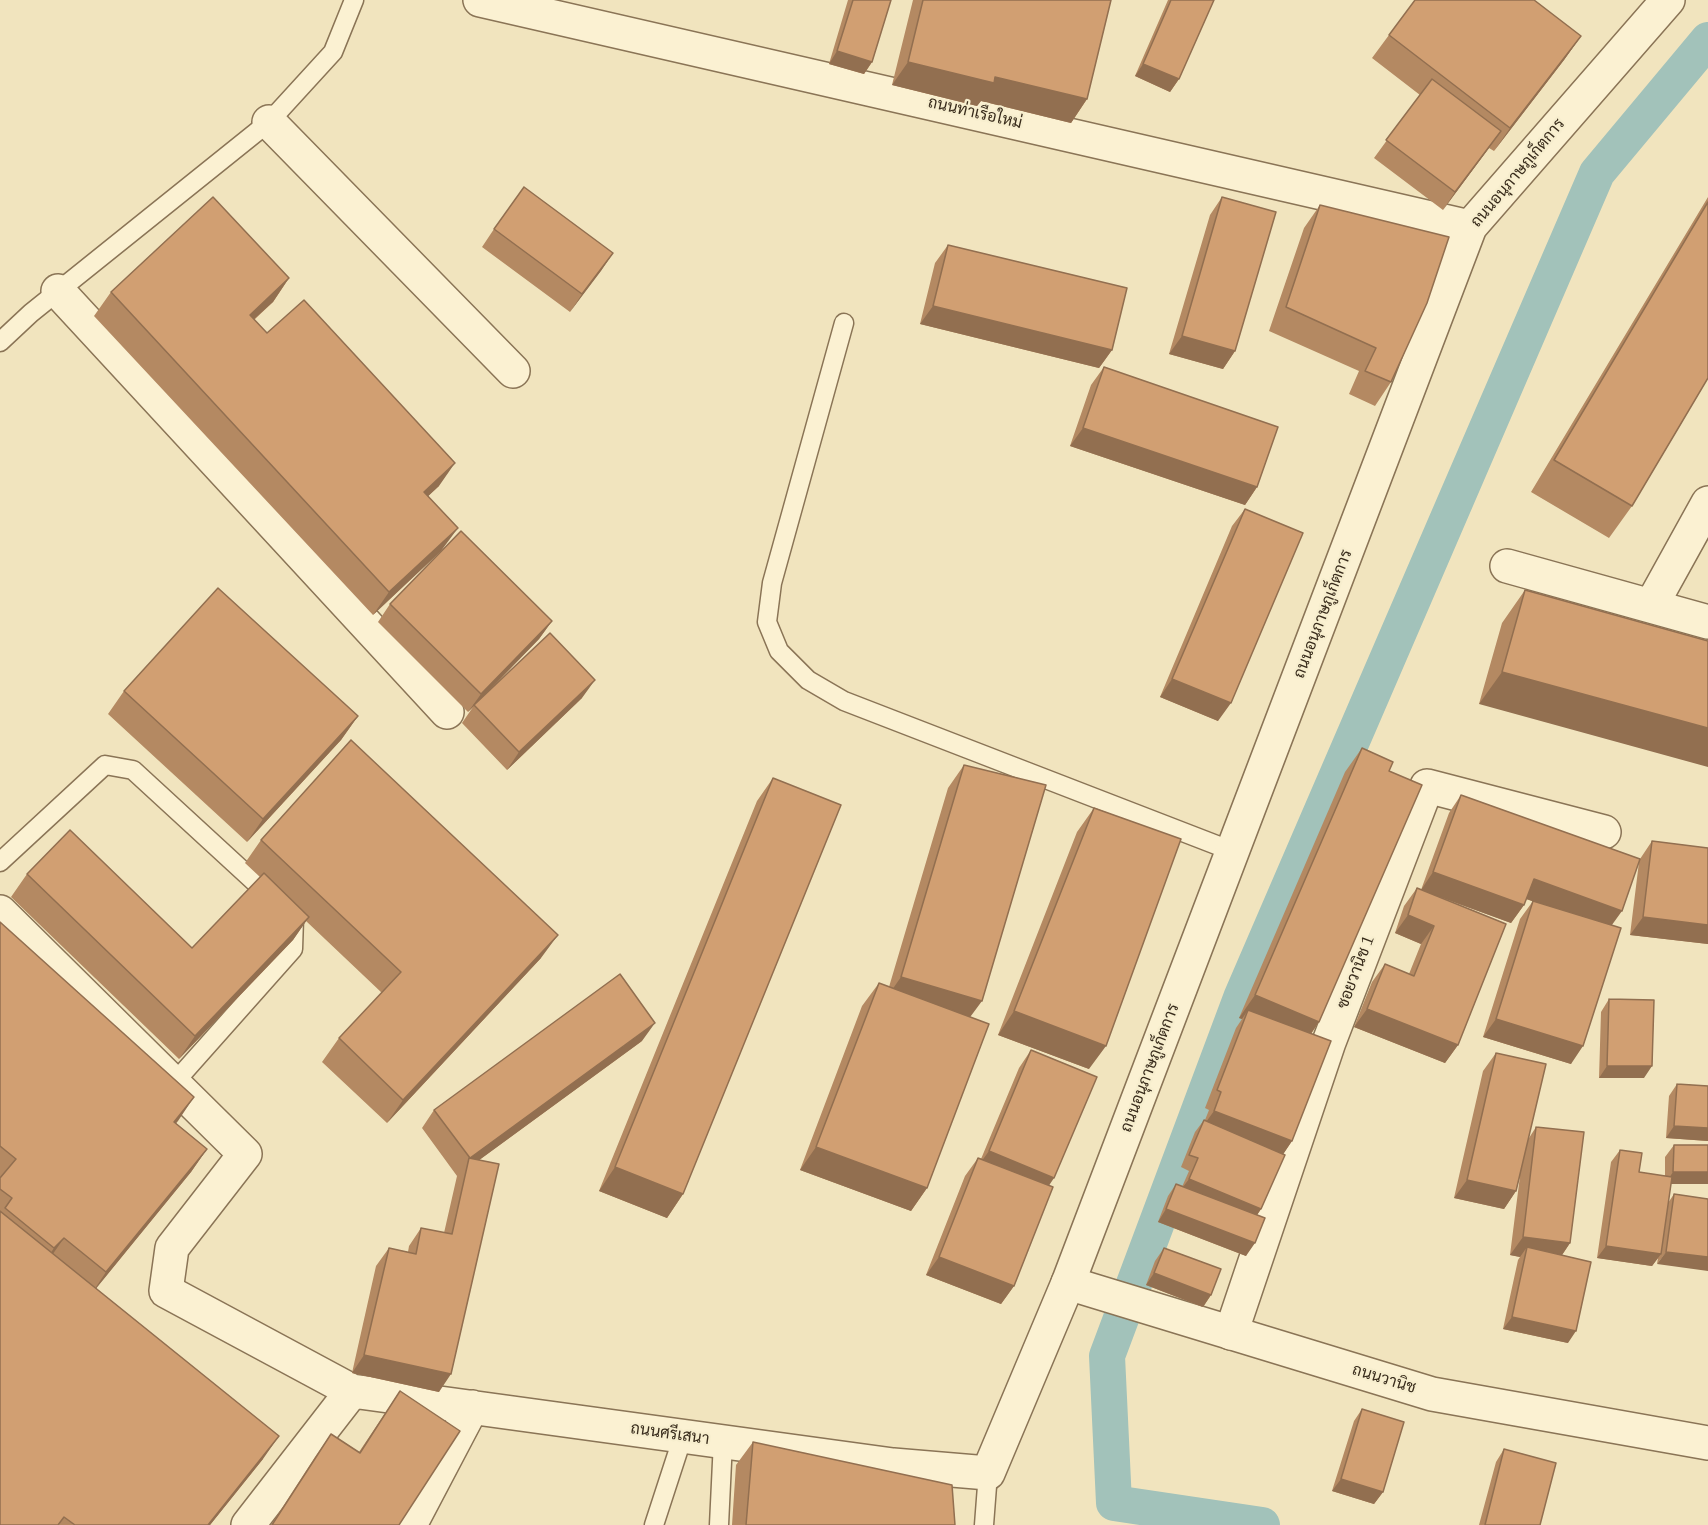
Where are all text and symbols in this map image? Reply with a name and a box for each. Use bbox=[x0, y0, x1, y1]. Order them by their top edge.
street label: ถนนท่าเรือใหม่ bbox=[926, 93, 1024, 133]
street label: ถนนอนุภาษภูเก็ตการ bbox=[1467, 115, 1569, 231]
street label: ถนนอนุภาษภูเก็ตการ bbox=[1290, 547, 1356, 681]
street label: ซอยวานิช 1 bbox=[1333, 932, 1379, 1012]
street label: ถนนอนุภาษภูเก็ตการ bbox=[1117, 1001, 1183, 1135]
street label: ถนนวานิช bbox=[1350, 1360, 1418, 1398]
street label: ถนนศรีเสนา bbox=[629, 1419, 711, 1449]

